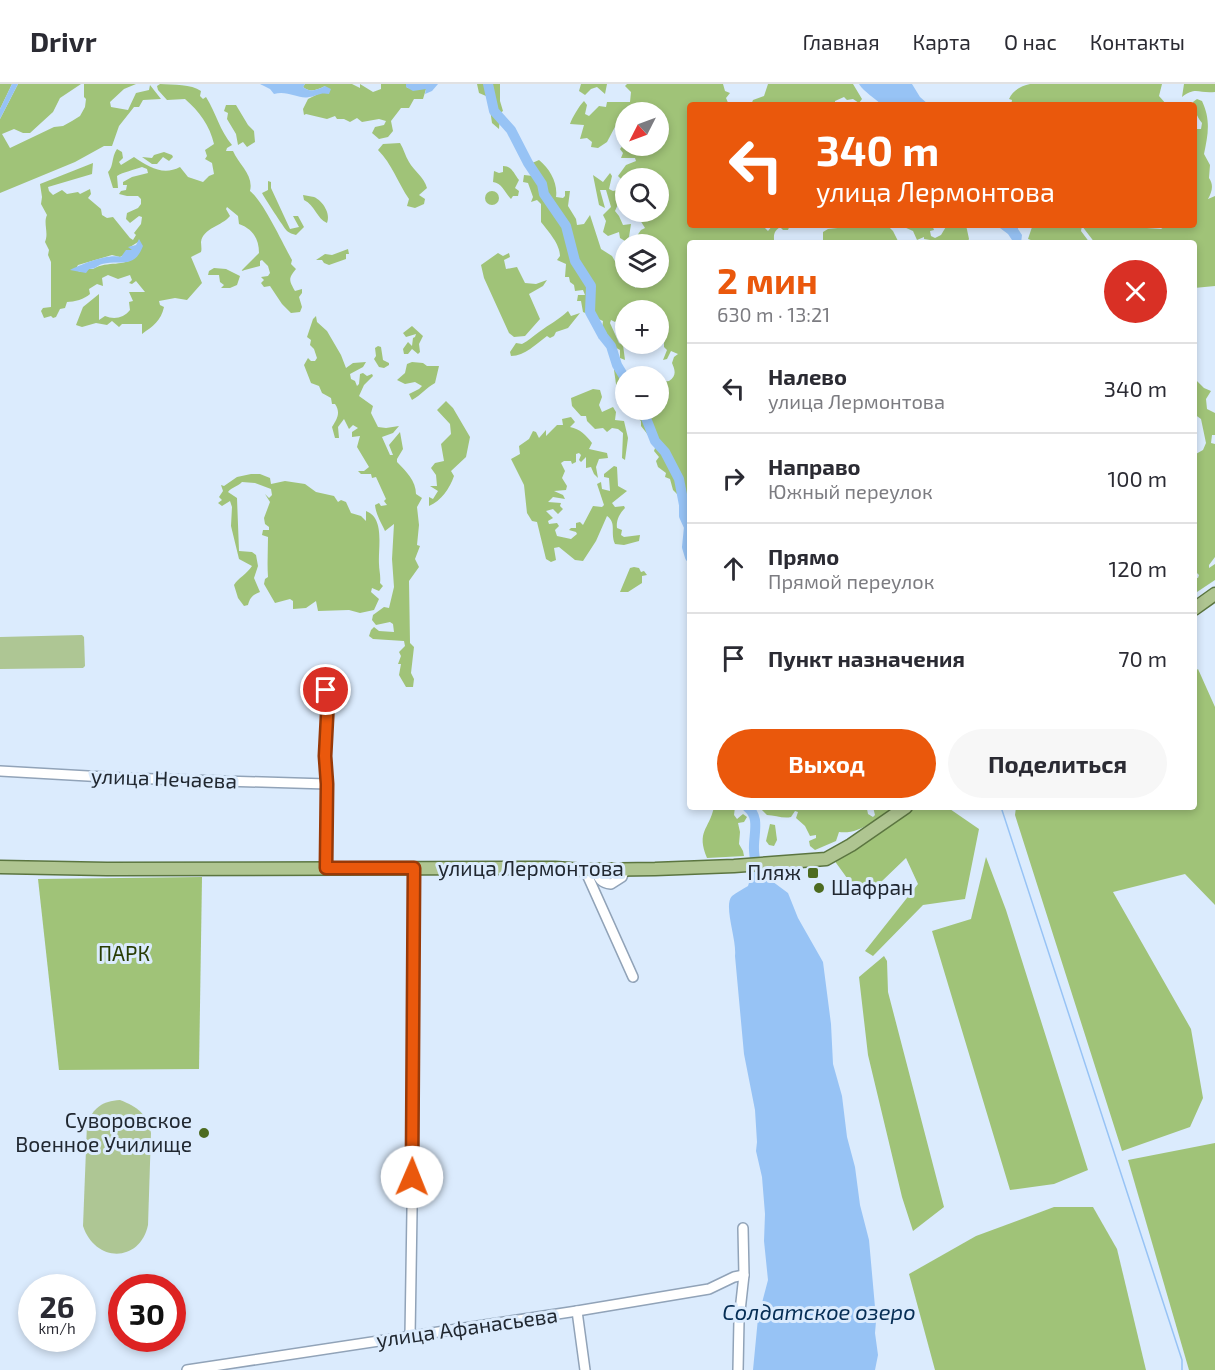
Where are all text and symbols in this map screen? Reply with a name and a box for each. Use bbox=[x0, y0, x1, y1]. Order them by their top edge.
text: Drivr bbox=[30, 24, 97, 58]
text: Главная bbox=[803, 29, 880, 54]
text: Карта bbox=[913, 29, 971, 54]
text: О нас bbox=[1004, 29, 1057, 54]
text: Контакты bbox=[1090, 29, 1185, 54]
north arrow bbox=[615, 102, 669, 156]
map controls bbox=[615, 102, 669, 420]
text: 340 m bbox=[816, 124, 939, 174]
icon: left bbox=[717, 126, 795, 204]
button: search bbox=[615, 168, 669, 222]
text: улица Лермонтова bbox=[816, 175, 1055, 207]
button: layers bbox=[615, 234, 669, 288]
text: 2 мин bbox=[717, 258, 818, 301]
button: close bbox=[1104, 260, 1167, 323]
button: + bbox=[615, 300, 669, 354]
text: 630 m · 13:21 bbox=[717, 302, 830, 326]
text: Налево bbox=[768, 363, 847, 389]
button: − bbox=[615, 366, 669, 420]
icon: left bbox=[717, 372, 750, 405]
text: 340 m bbox=[1104, 375, 1167, 401]
text: улица Лермонтова bbox=[768, 389, 945, 413]
text: Направо bbox=[768, 453, 861, 479]
icon: right bbox=[717, 462, 750, 495]
text: 100 m bbox=[1108, 465, 1167, 491]
text: Южный переулок bbox=[768, 479, 933, 503]
text: Прямо bbox=[768, 543, 839, 569]
icon: ahead bbox=[717, 552, 750, 585]
text: 120 m bbox=[1108, 555, 1167, 581]
text: Прямой переулок bbox=[768, 569, 934, 593]
icon: arrive bbox=[717, 642, 750, 675]
text: Пункт назначения bbox=[768, 645, 965, 671]
text: 70 m bbox=[1118, 645, 1167, 671]
pin bbox=[300, 664, 351, 715]
icon: arrive bbox=[309, 673, 342, 706]
button: Выход bbox=[717, 729, 936, 798]
button: Поделиться bbox=[948, 729, 1167, 798]
street label: улица Нечаева bbox=[91, 762, 237, 794]
street label: улица Лермонтова bbox=[438, 855, 624, 881]
place label: Пляж bbox=[747, 859, 801, 884]
marker: Пляж bbox=[806, 866, 820, 880]
place label: Шафран bbox=[831, 874, 913, 899]
marker: Шафран bbox=[812, 881, 826, 895]
park label: ПАРК bbox=[98, 940, 150, 965]
place label: Суворовское Военное Училище bbox=[15, 1107, 192, 1156]
marker: Суворовское Военное Училище bbox=[197, 1126, 211, 1140]
position arrow bbox=[380, 1145, 444, 1209]
speed limit sign: 30 bbox=[108, 1274, 186, 1352]
text: 26 bbox=[39, 1288, 75, 1324]
water label: Солдатское озеро bbox=[722, 1298, 916, 1324]
street label: улица Афанасьева bbox=[375, 1301, 559, 1353]
text: km/h bbox=[38, 1319, 76, 1337]

